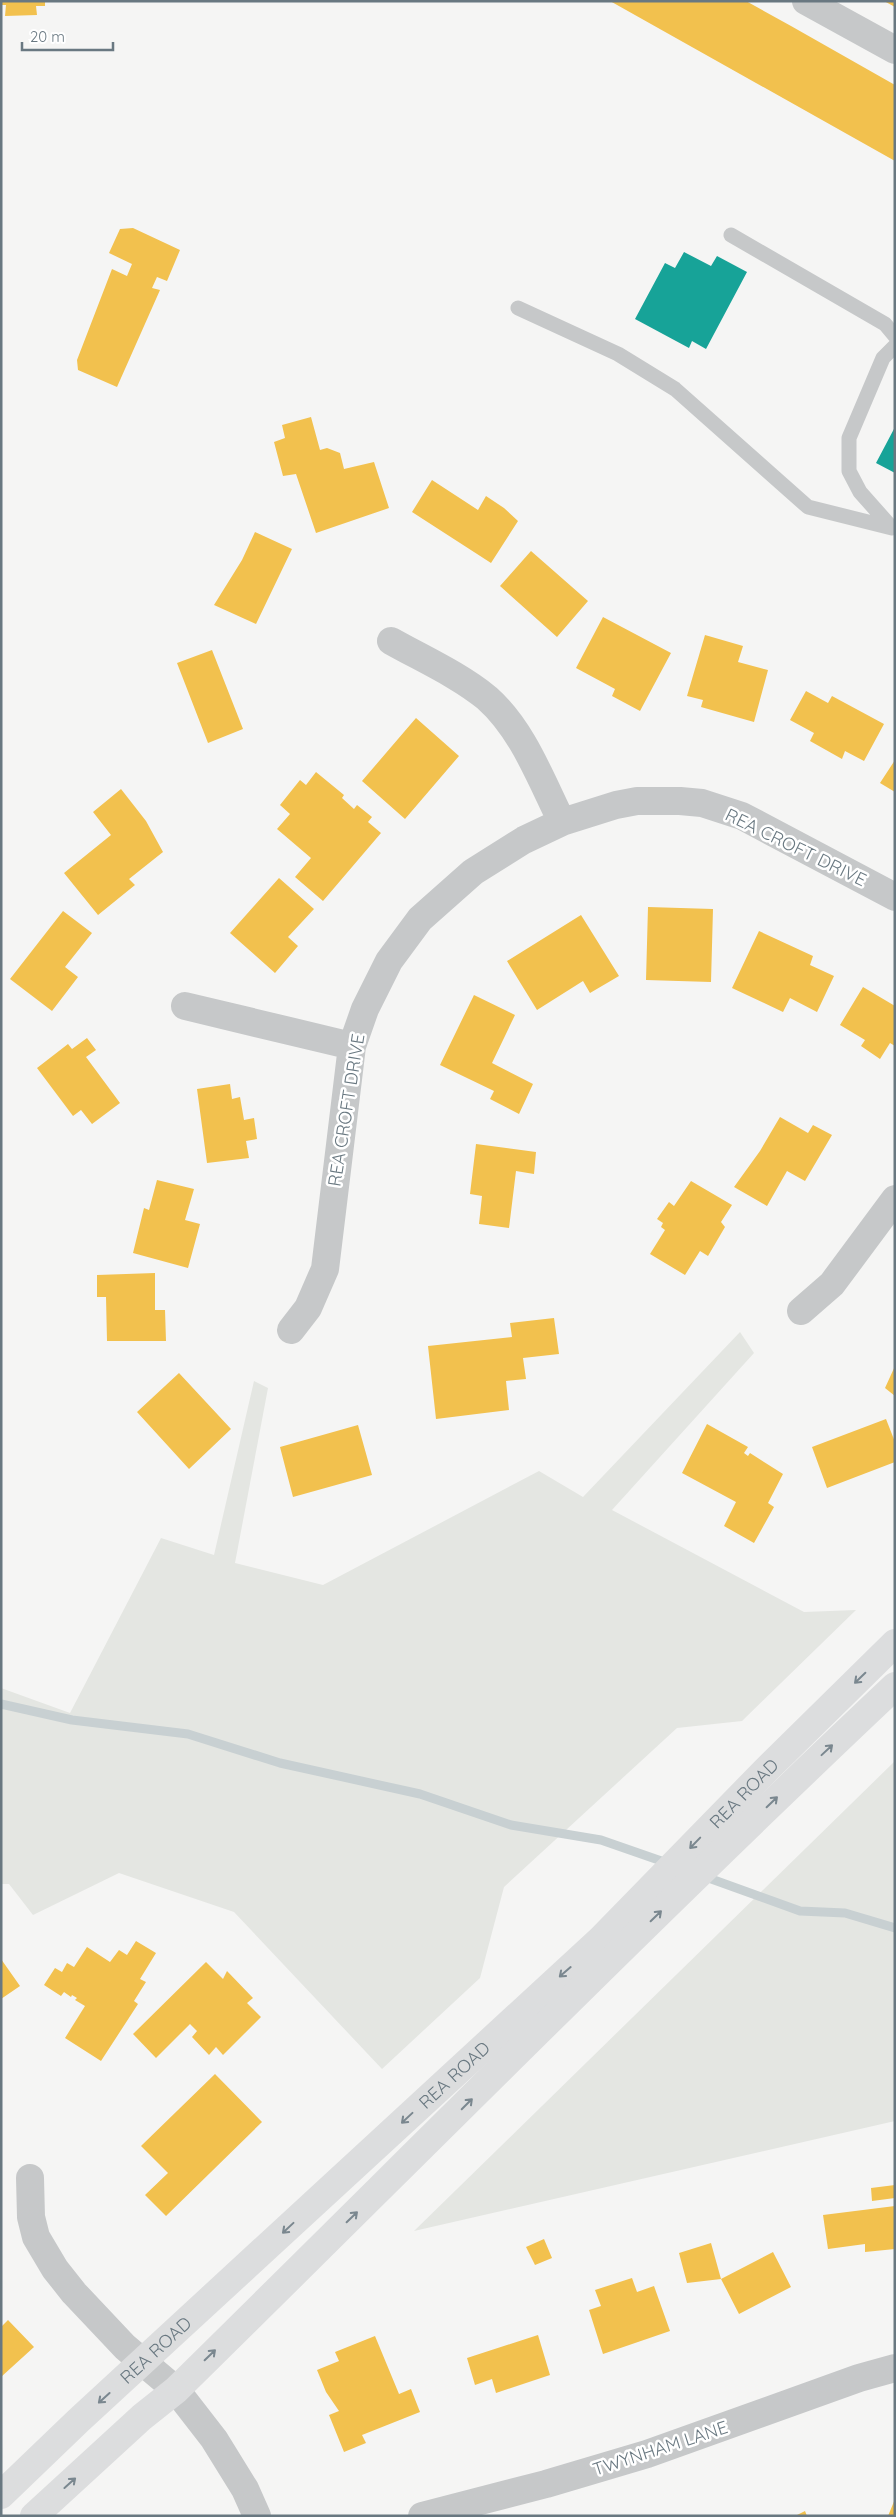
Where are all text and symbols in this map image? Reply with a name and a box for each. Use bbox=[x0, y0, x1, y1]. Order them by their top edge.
scale bar bbox=[22, 20, 114, 52]
text: 20 m bbox=[30, 27, 65, 46]
street label: REA CROFT DRIVE bbox=[722, 803, 870, 891]
street label: REA CROFT DRIVE bbox=[323, 1032, 369, 1188]
one-way arrow bbox=[854, 1671, 866, 1684]
one-way arrow bbox=[820, 1744, 833, 1756]
street label: REA ROAD bbox=[704, 1753, 783, 1833]
one-way arrow bbox=[766, 1796, 778, 1808]
one-way arrow bbox=[689, 1837, 701, 1849]
one-way arrow bbox=[650, 1909, 662, 1922]
one-way arrow bbox=[558, 1966, 571, 1977]
street label: REA ROAD bbox=[413, 2036, 494, 2113]
one-way arrow bbox=[461, 2098, 473, 2110]
one-way arrow bbox=[401, 2112, 413, 2124]
one-way arrow bbox=[345, 2212, 357, 2224]
one-way arrow bbox=[281, 2222, 294, 2234]
street label: REA ROAD bbox=[115, 2311, 196, 2388]
one-way arrow bbox=[204, 2350, 216, 2362]
one-way arrow bbox=[98, 2391, 111, 2403]
street label: TWYNHAM LANE bbox=[590, 2415, 730, 2481]
one-way arrow bbox=[64, 2477, 77, 2489]

